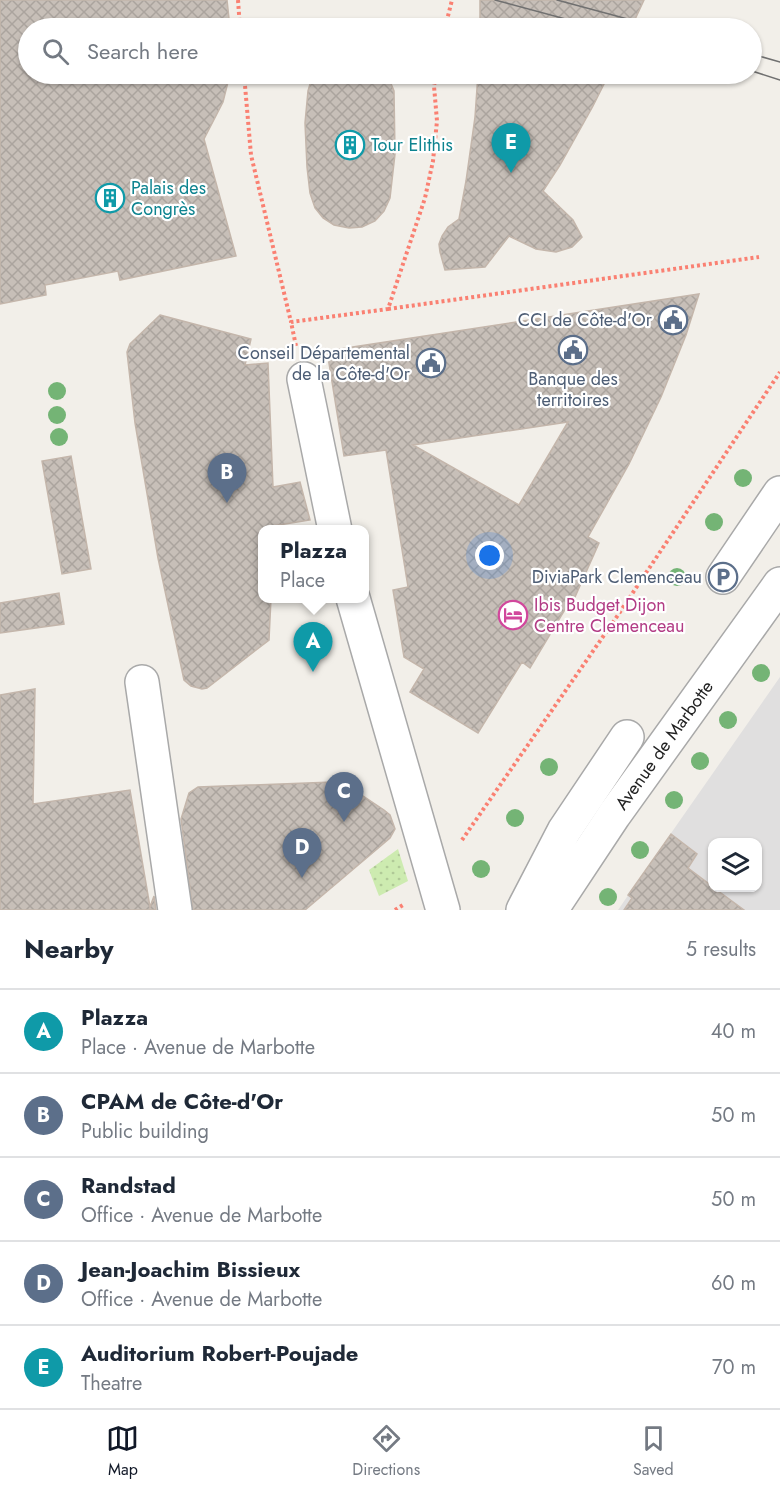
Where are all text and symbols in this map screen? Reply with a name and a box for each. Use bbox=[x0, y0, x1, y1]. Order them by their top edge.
search box bbox=[18, 18, 762, 84]
icon: search bbox=[39, 35, 72, 68]
text: Search here bbox=[87, 35, 198, 67]
pin: E bbox=[492, 124, 530, 173]
building icon: Tour Elithis bbox=[334, 129, 366, 161]
place label: Tour Elithis bbox=[371, 132, 453, 158]
place label: Palais des Congrès bbox=[131, 175, 206, 222]
building icon: Palais des Congrès bbox=[94, 182, 126, 214]
public building icon: CCI de Côte-d'Or bbox=[657, 304, 689, 336]
place label: CCI de Côte-d'Or bbox=[518, 307, 653, 333]
public building icon: Banque des territoires bbox=[557, 334, 589, 366]
place label: Conseil Départemental de la Côte-d'Or bbox=[238, 340, 411, 387]
public building icon: Conseil Départemental de la Côte-d'Or bbox=[415, 347, 447, 379]
place label: Banque des territoires bbox=[528, 366, 618, 413]
pin: B bbox=[208, 454, 246, 503]
popup bbox=[258, 525, 369, 603]
text: Plazza bbox=[280, 534, 347, 566]
your location bbox=[475, 541, 504, 570]
parking icon: DiviaPark Clemenceau bbox=[707, 561, 739, 593]
place label: DiviaPark Clemenceau bbox=[532, 564, 702, 590]
text: Place bbox=[280, 566, 325, 595]
place label: Ibis Budget Dijon Centre Clemenceau bbox=[534, 592, 684, 639]
hotel icon: Ibis Budget Dijon Centre Clemenceau bbox=[497, 599, 529, 631]
pin: A bbox=[294, 622, 332, 672]
street label: Avenue de Marbotte bbox=[609, 675, 720, 815]
pin: C bbox=[324, 772, 364, 822]
pin: D bbox=[282, 828, 322, 878]
map controls bbox=[708, 838, 762, 892]
button: layers bbox=[708, 838, 762, 892]
text: Nearby bbox=[24, 930, 113, 968]
text: 5 results bbox=[686, 935, 756, 964]
text: Plazza bbox=[81, 1001, 148, 1033]
text: A bbox=[36, 1017, 51, 1046]
text: 40 m bbox=[711, 1017, 756, 1046]
text: Place · Avenue de Marbotte bbox=[81, 1033, 315, 1062]
text: CPAM de Côte-d'Or bbox=[81, 1085, 283, 1117]
text: B bbox=[37, 1101, 50, 1130]
text: 50 m bbox=[711, 1101, 756, 1130]
text: Public building bbox=[81, 1117, 209, 1146]
text: Randstad bbox=[81, 1169, 176, 1201]
text: C bbox=[36, 1185, 51, 1214]
text: 50 m bbox=[711, 1185, 756, 1214]
text: Office · Avenue de Marbotte bbox=[81, 1201, 322, 1230]
text: Jean-Joachim Bissieux bbox=[81, 1253, 300, 1285]
text: D bbox=[36, 1269, 51, 1298]
text: 60 m bbox=[711, 1269, 756, 1298]
text: Office · Avenue de Marbotte bbox=[81, 1285, 322, 1314]
text: Auditorium Robert-Poujade bbox=[81, 1337, 358, 1369]
text: E bbox=[37, 1353, 50, 1382]
text: 70 m bbox=[712, 1353, 756, 1382]
text: Theatre bbox=[81, 1369, 142, 1398]
tab: Map bbox=[106, 1422, 139, 1481]
tab: Directions bbox=[352, 1422, 420, 1481]
tab: Saved bbox=[633, 1422, 674, 1481]

